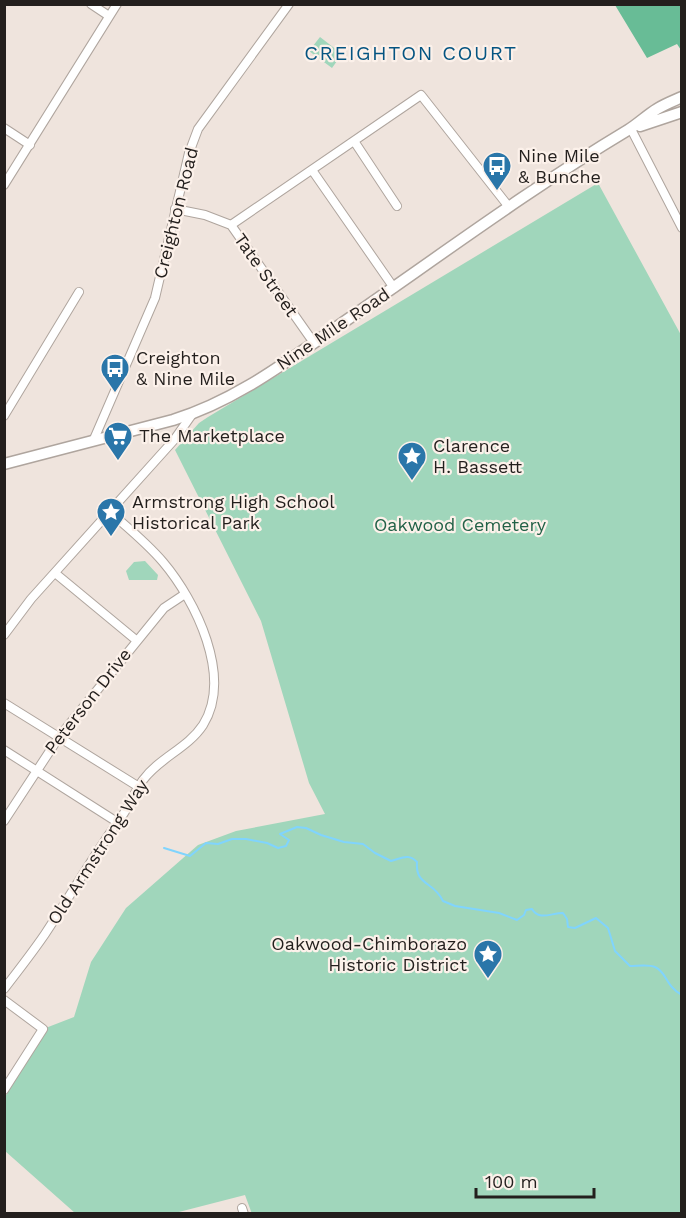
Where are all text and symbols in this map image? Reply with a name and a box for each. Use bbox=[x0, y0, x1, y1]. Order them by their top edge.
district label: CREIGHTON COURT bbox=[304, 41, 518, 65]
street label: Creighton Road bbox=[149, 145, 202, 281]
place label: Nine Mile & Bunche bbox=[518, 145, 601, 187]
bus stop icon: Nine Mile & Bunche bbox=[481, 150, 513, 192]
street label: Tate Street bbox=[230, 229, 303, 321]
street label: Nine Mile Road bbox=[272, 283, 393, 374]
place label: Creighton & Nine Mile bbox=[136, 347, 235, 389]
bus stop icon: Creighton & Nine Mile bbox=[99, 352, 131, 394]
supermarket icon: The Marketplace bbox=[102, 420, 134, 462]
place label: The Marketplace bbox=[139, 425, 285, 446]
place label: Clarence H. Bassett bbox=[433, 435, 523, 477]
place icon: Clarence H. Bassett bbox=[396, 440, 428, 482]
place label: Armstrong High School Historical Park bbox=[132, 491, 335, 533]
place icon: Armstrong High School Historical Park bbox=[95, 496, 127, 538]
park label: Oakwood Cemetery bbox=[374, 514, 547, 535]
street label: Peterson Drive bbox=[40, 644, 135, 758]
street label: Old Armstrong Way bbox=[43, 775, 153, 928]
place label: Oakwood-Chimborazo Historic District bbox=[271, 933, 467, 975]
place icon: Oakwood-Chimborazo Historic District bbox=[472, 938, 504, 980]
scale bar bbox=[476, 1161, 594, 1199]
text: 100 m bbox=[485, 1171, 538, 1192]

